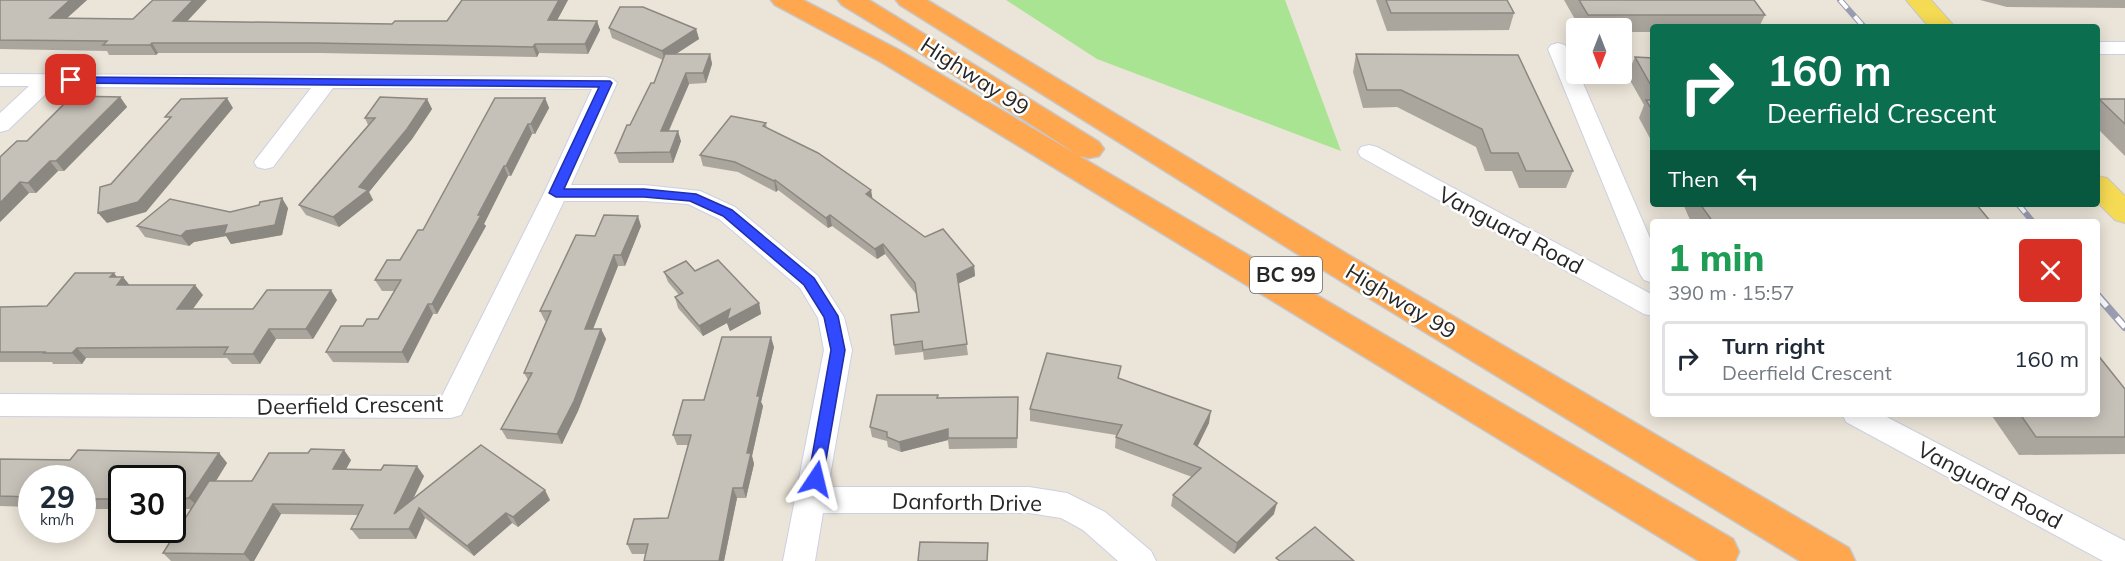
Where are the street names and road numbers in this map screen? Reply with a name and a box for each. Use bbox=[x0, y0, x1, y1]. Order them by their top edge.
street label: Highway 99 bbox=[915, 31, 1035, 121]
street label: Vanguard Road bbox=[1434, 180, 1588, 280]
road number: BC 99 bbox=[1250, 257, 1322, 293]
street label: Highway 99 bbox=[1341, 257, 1461, 345]
street label: Deerfield Crescent bbox=[256, 389, 444, 421]
street label: Vanguard Road bbox=[1913, 435, 2067, 535]
street label: Danforth Drive bbox=[892, 487, 1042, 517]

